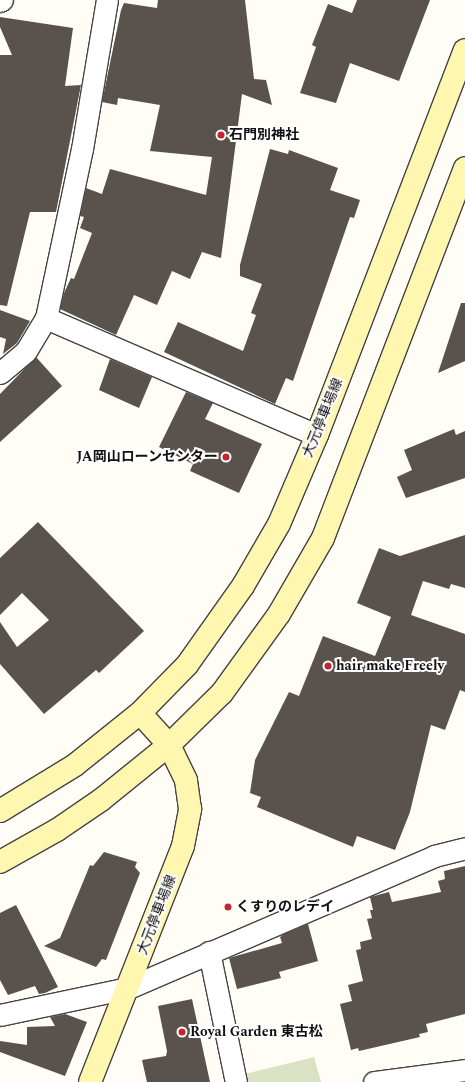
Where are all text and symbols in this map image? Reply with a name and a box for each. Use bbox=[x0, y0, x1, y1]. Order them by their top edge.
place label: 石門別神社 bbox=[229, 127, 299, 143]
marker: 石門別神社 bbox=[216, 130, 226, 140]
street label: 大元停車場線 bbox=[299, 376, 347, 460]
place label: JA岡山ローンセンター bbox=[76, 449, 218, 465]
marker: JA岡山ローンセンター bbox=[221, 452, 231, 462]
place label: hair make Freely bbox=[336, 658, 444, 674]
marker: hair make Freely bbox=[323, 661, 333, 671]
street label: 大元停車場線 bbox=[134, 873, 180, 957]
place label: くすりのレデイ bbox=[236, 899, 334, 915]
marker: くすりのレデイ bbox=[223, 902, 233, 912]
place label: Royal Garden 東古松 bbox=[190, 1024, 323, 1040]
marker: Royal Garden 東古松 bbox=[177, 1027, 187, 1037]

